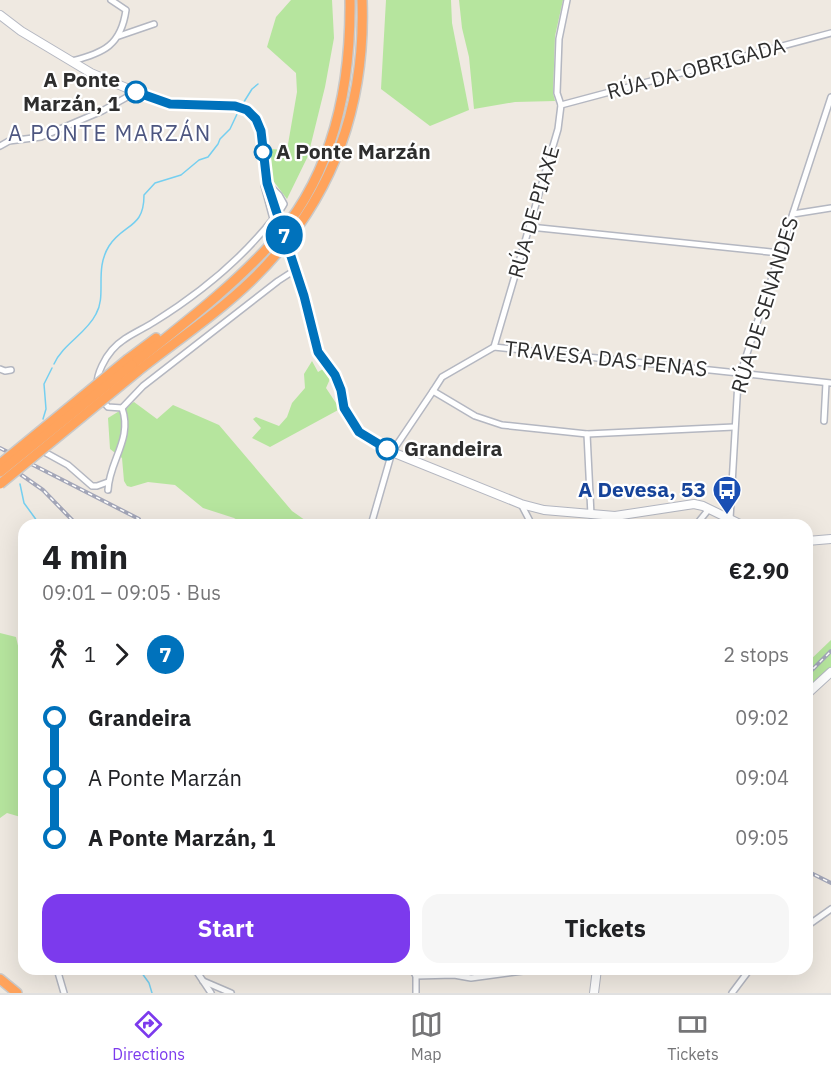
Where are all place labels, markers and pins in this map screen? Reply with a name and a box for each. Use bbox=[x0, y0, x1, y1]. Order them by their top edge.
place label: A Ponte Marzán, 1 bbox=[23, 65, 120, 117]
marker: A Ponte Marzán, 1 bbox=[125, 81, 147, 103]
place label: A Ponte Marzán bbox=[276, 137, 431, 165]
marker: A Ponte Marzán bbox=[254, 143, 272, 161]
place label: Grandeira bbox=[404, 434, 503, 462]
marker: Grandeira bbox=[376, 438, 398, 460]
bus stop icon: A Devesa, 53 bbox=[711, 474, 743, 516]
place label: A Devesa, 53 bbox=[578, 475, 706, 503]

